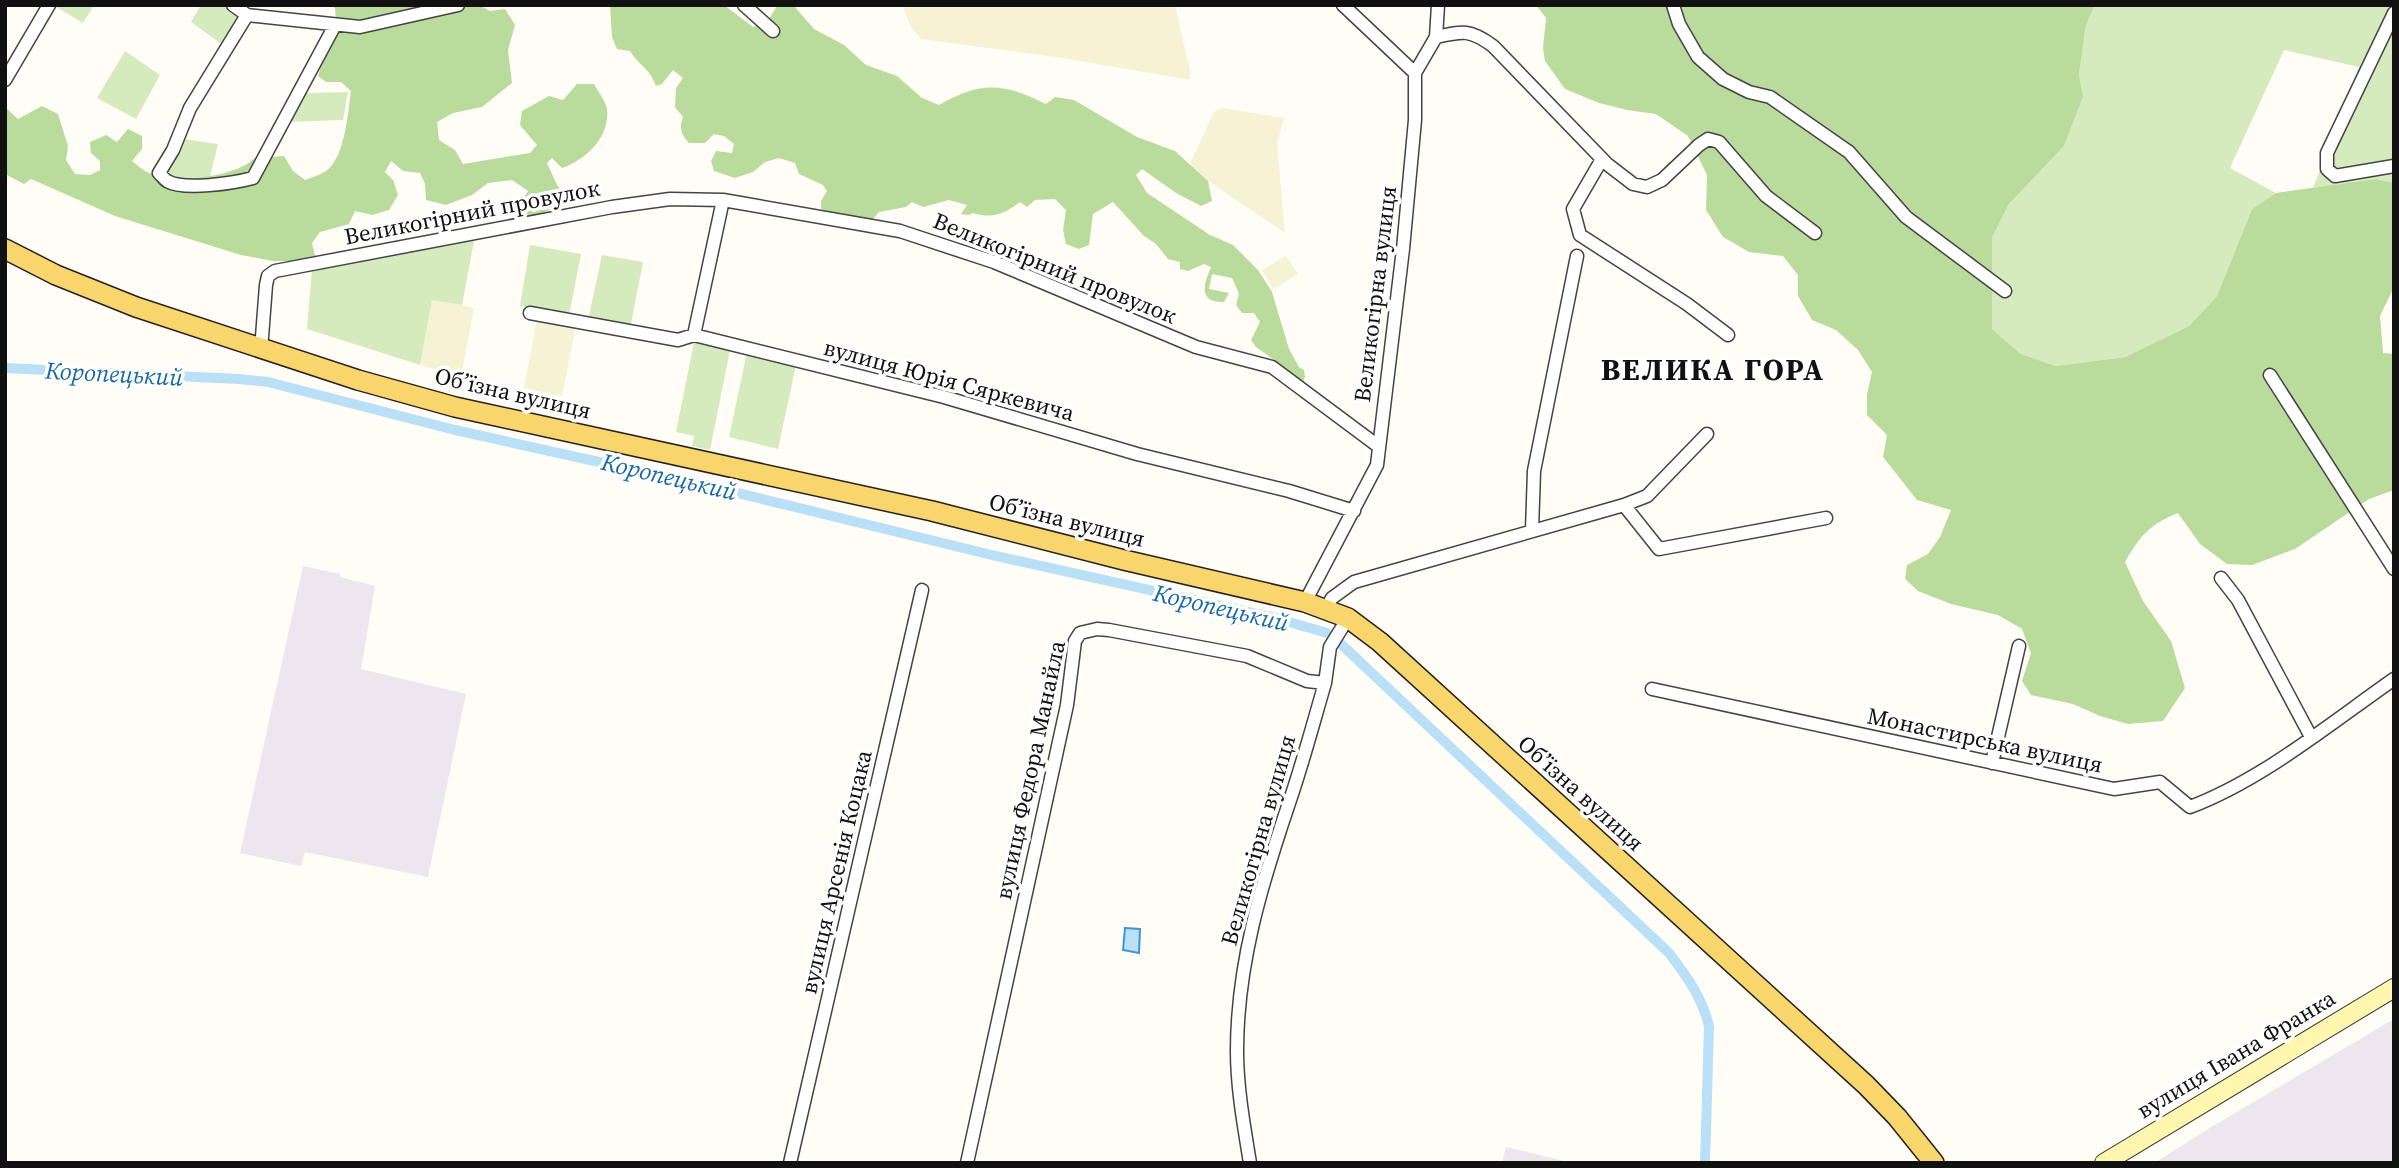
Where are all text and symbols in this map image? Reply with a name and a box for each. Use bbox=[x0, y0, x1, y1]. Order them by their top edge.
street label: Великогірний провулок bbox=[341, 171, 603, 252]
street label: Великогірна вулиця bbox=[1346, 184, 1404, 404]
street label: Великогірний провулок bbox=[929, 205, 1182, 332]
street label: вулиця Юрія Сяркевича bbox=[820, 331, 1078, 429]
district label: ВЕЛИКА ГОРА bbox=[1601, 349, 1825, 390]
water label: Коропецький bbox=[43, 353, 184, 394]
street label: Обʼїзна вулиця bbox=[432, 359, 594, 427]
water label: Коропецький bbox=[597, 445, 740, 508]
street label: Обʼїзна вулиця bbox=[986, 485, 1148, 555]
water label: Коропецький bbox=[1149, 576, 1292, 639]
street label: вулиця Федора Манайла bbox=[987, 637, 1073, 902]
street label: Монастирська вулиця bbox=[1864, 699, 2106, 781]
street label: Обʼїзна вулиця bbox=[1511, 728, 1651, 858]
street label: Великогірна вулиця bbox=[1213, 731, 1303, 949]
street label: вулиця Арсенія Коцака bbox=[792, 747, 880, 997]
street label: вулиця Івана Франка bbox=[2131, 982, 2342, 1126]

